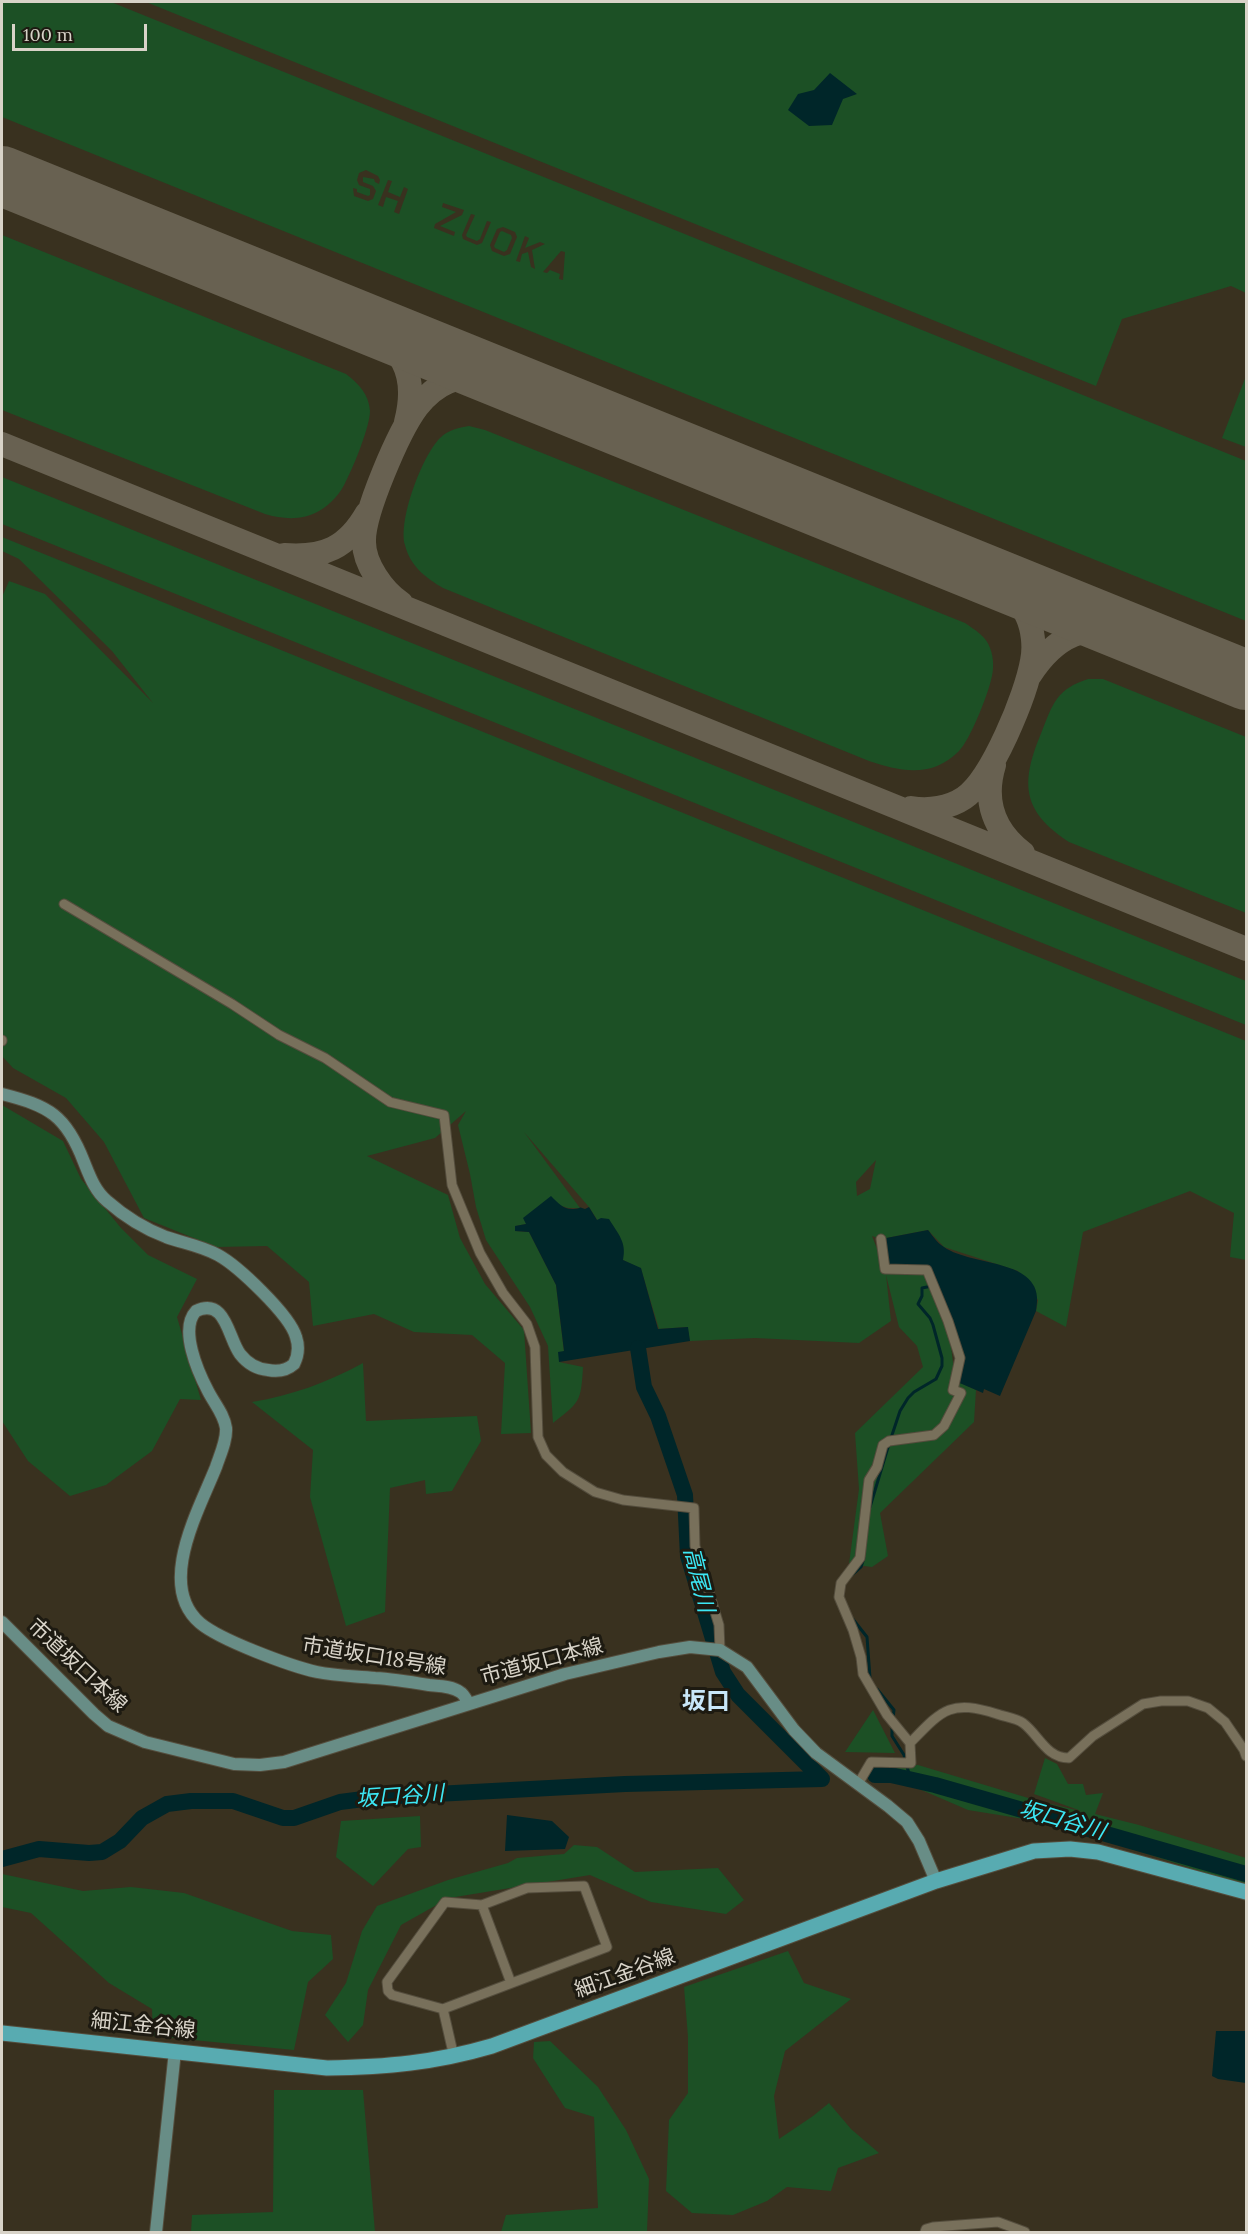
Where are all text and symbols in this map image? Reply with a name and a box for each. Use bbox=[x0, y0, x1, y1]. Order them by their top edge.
scale bar bbox=[15, 12, 150, 50]
text: 100 m bbox=[23, 23, 73, 46]
water label: 高尾川 bbox=[677, 1545, 719, 1615]
street label: 市道坂口本線 bbox=[22, 1614, 132, 1718]
street label: 市道坂口18号線 bbox=[300, 1633, 448, 1681]
street label: 市道坂口本線 bbox=[478, 1634, 606, 1690]
district label: 坂口 bbox=[682, 1688, 730, 1716]
water label: 坂口谷川 bbox=[355, 1781, 445, 1813]
water label: 坂口谷川 bbox=[1016, 1796, 1108, 1846]
street label: 細江金谷線 bbox=[571, 1944, 679, 2004]
street label: 細江金谷線 bbox=[89, 2008, 197, 2044]

